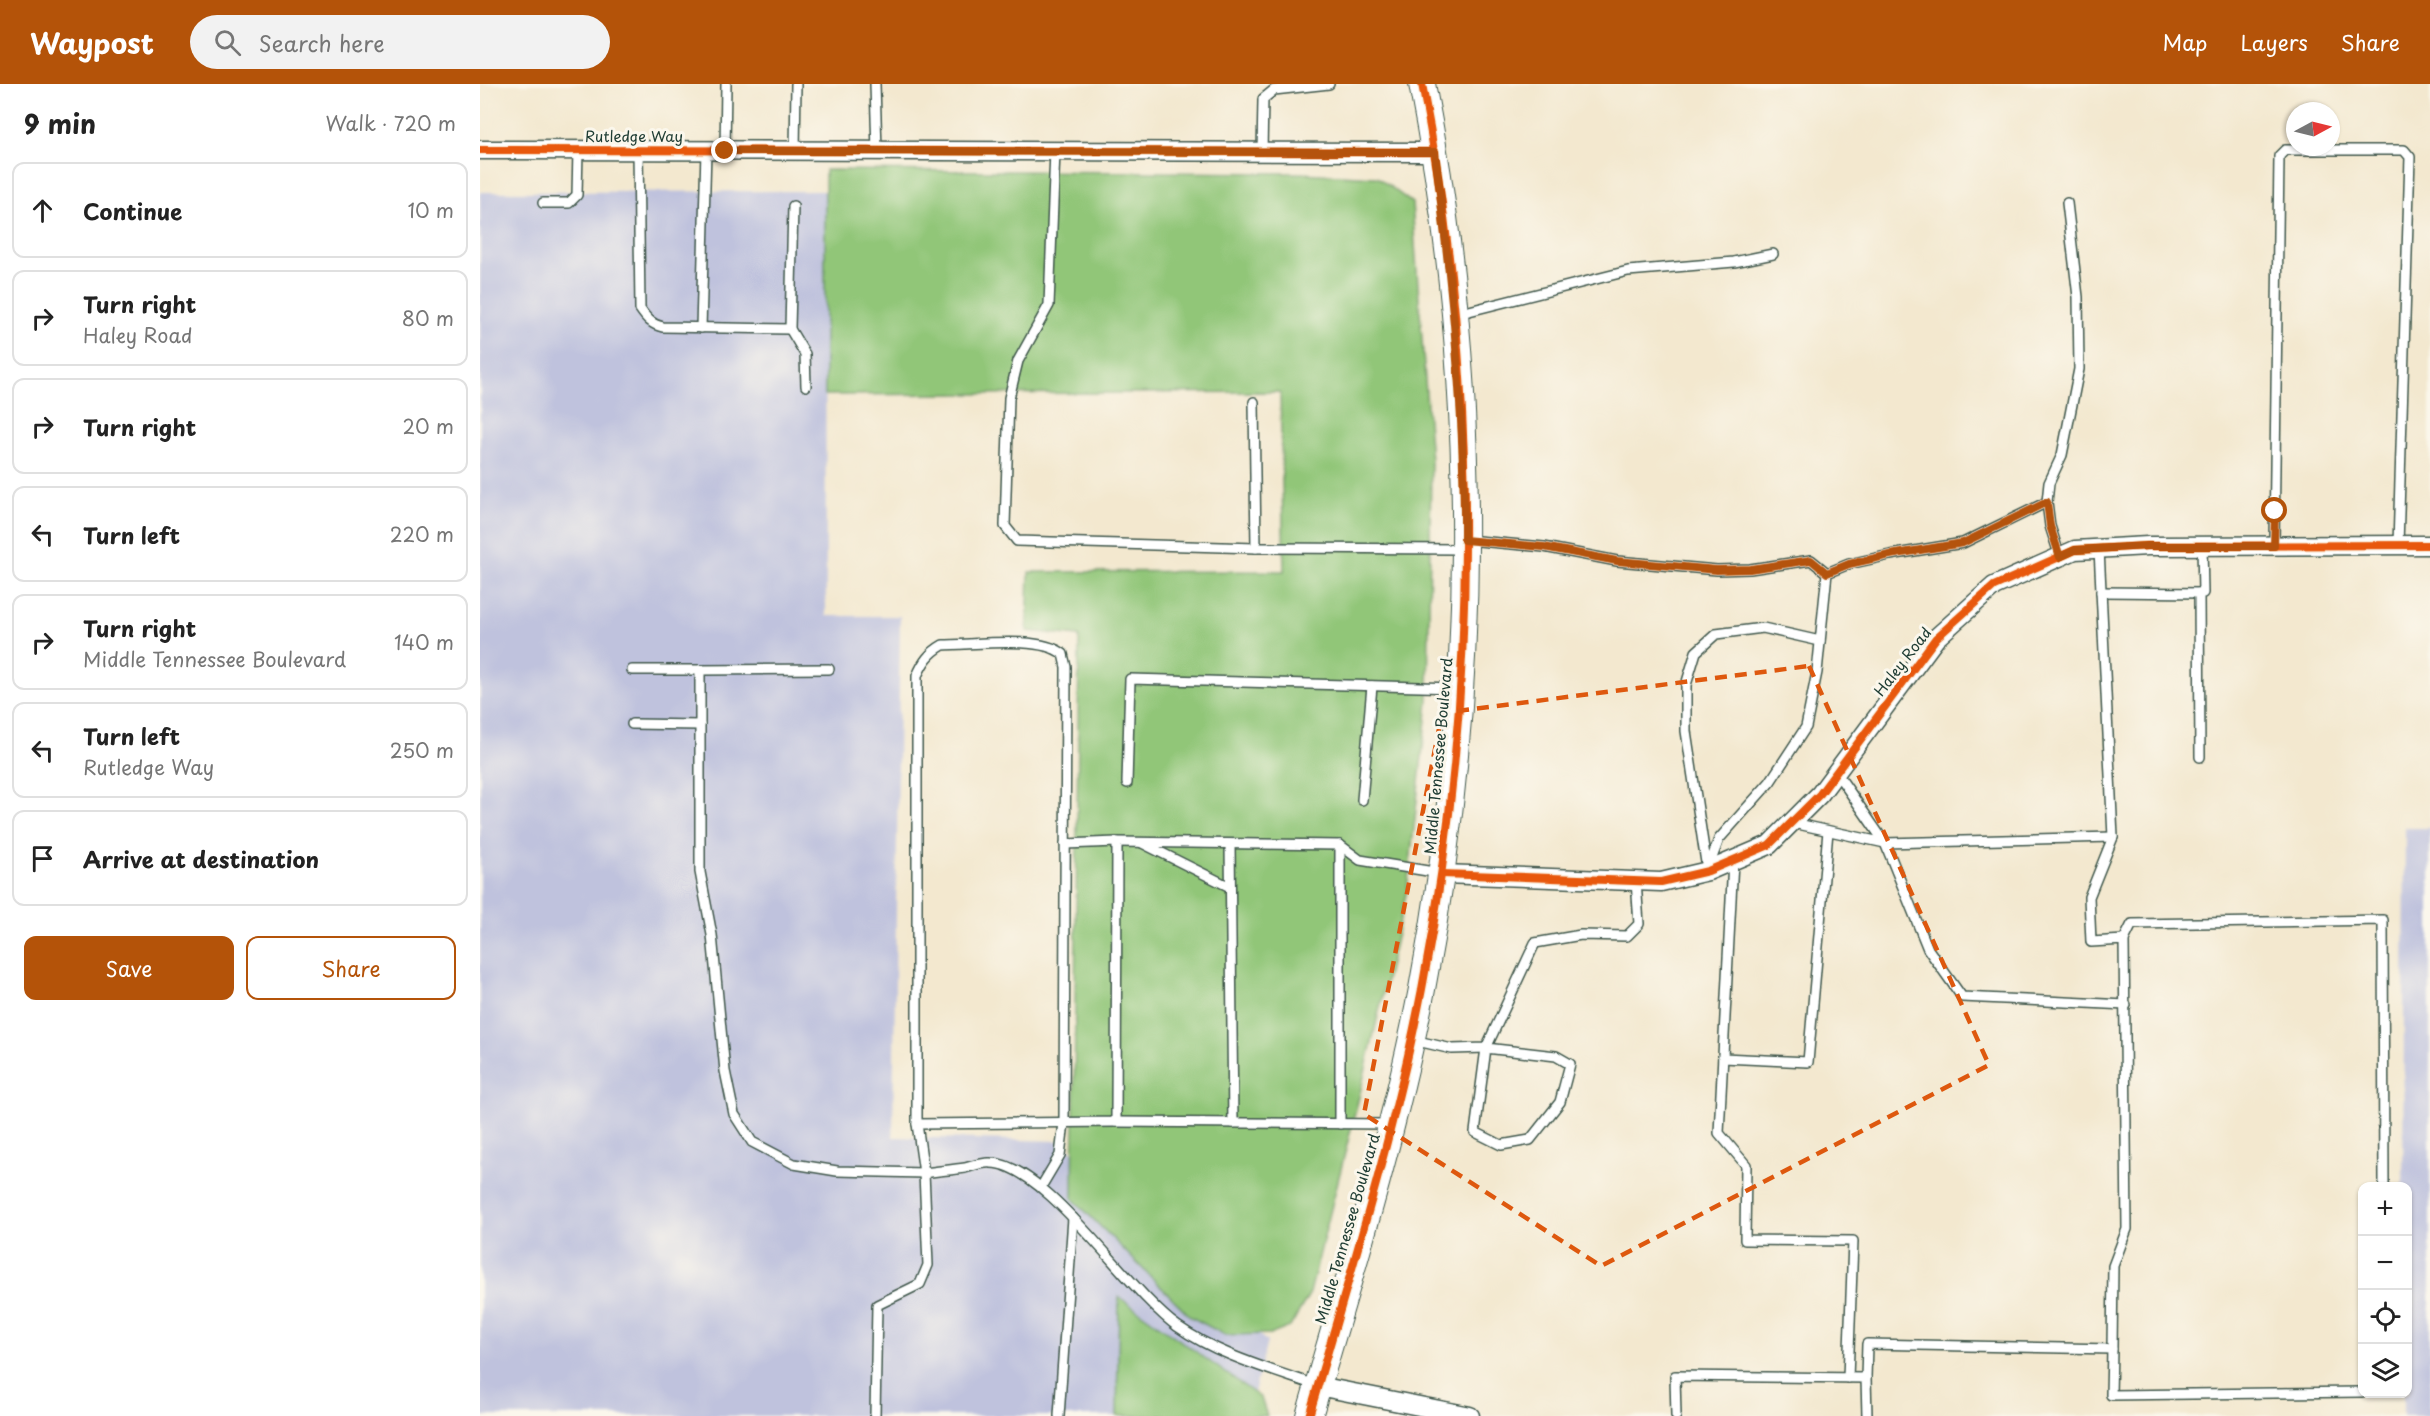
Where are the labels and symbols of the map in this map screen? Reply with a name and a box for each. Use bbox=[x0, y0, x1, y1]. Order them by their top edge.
north arrow bbox=[2286, 102, 2340, 156]
street label: Rutledge Way bbox=[585, 124, 683, 147]
route end bbox=[711, 137, 737, 163]
route start bbox=[2261, 497, 2287, 523]
street label: Haley Road bbox=[1867, 622, 1936, 701]
street label: Middle Tennessee Boulevard bbox=[1417, 657, 1458, 855]
street label: Middle Tennessee Boulevard bbox=[1308, 1131, 1385, 1327]

